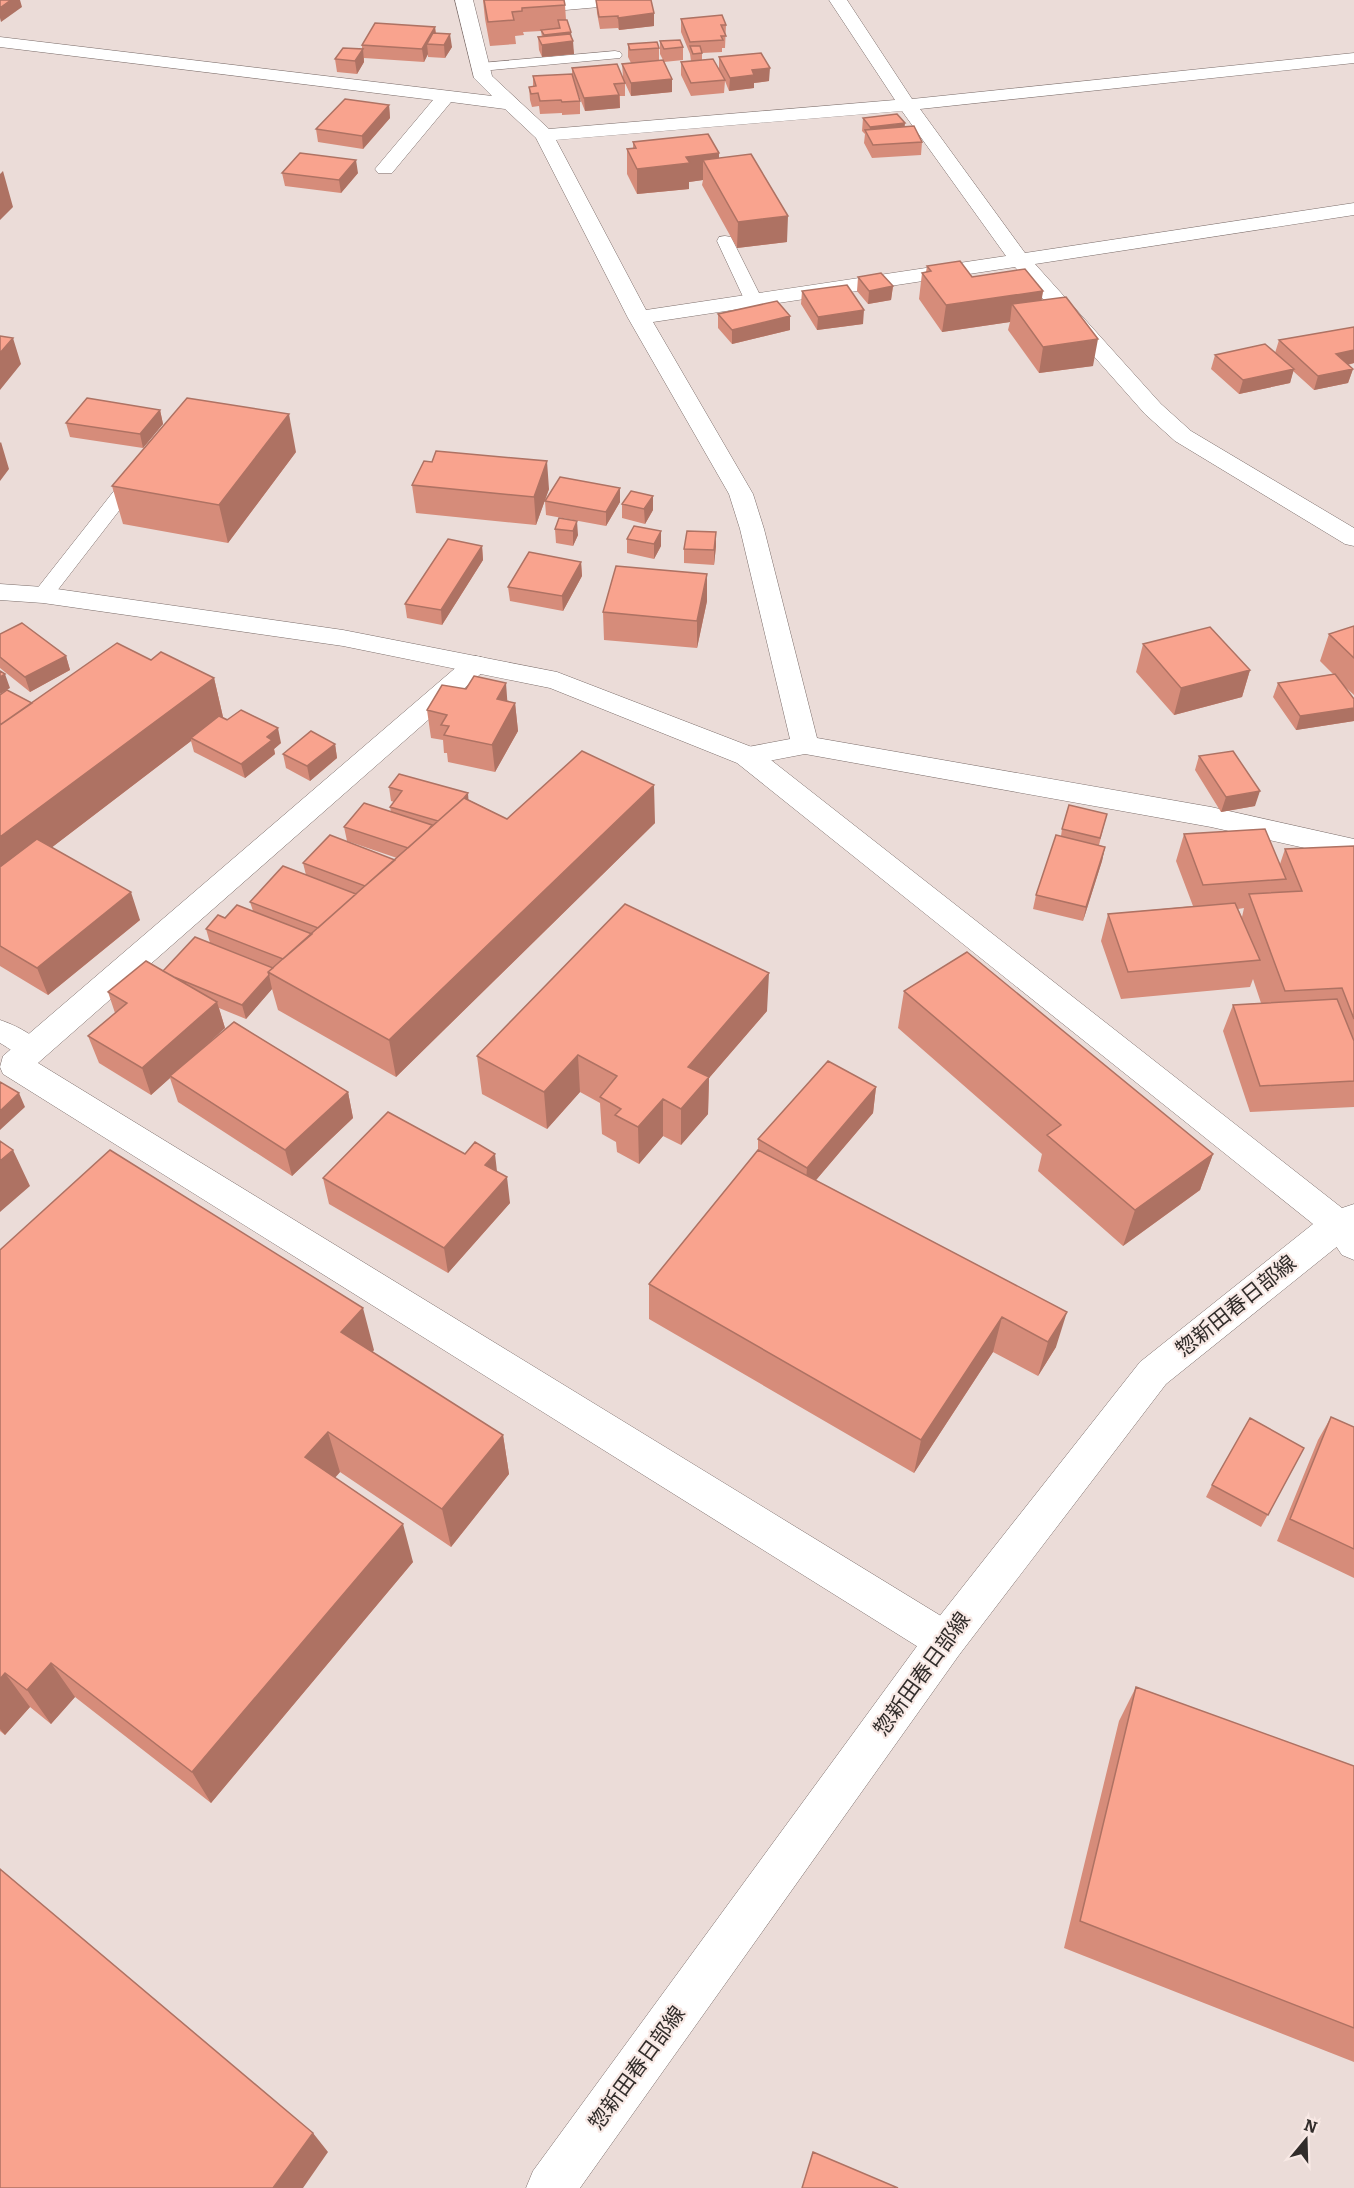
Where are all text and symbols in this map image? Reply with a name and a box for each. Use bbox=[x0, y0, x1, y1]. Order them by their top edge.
street label: 惣新田春日部線 bbox=[1171, 1250, 1301, 1362]
street label: 惣新田春日部線 bbox=[868, 1607, 976, 1741]
street label: 惣新田春日部線 bbox=[583, 2001, 691, 2135]
north arrow bbox=[1276, 2110, 1336, 2170]
text: N bbox=[1302, 2115, 1320, 2137]

